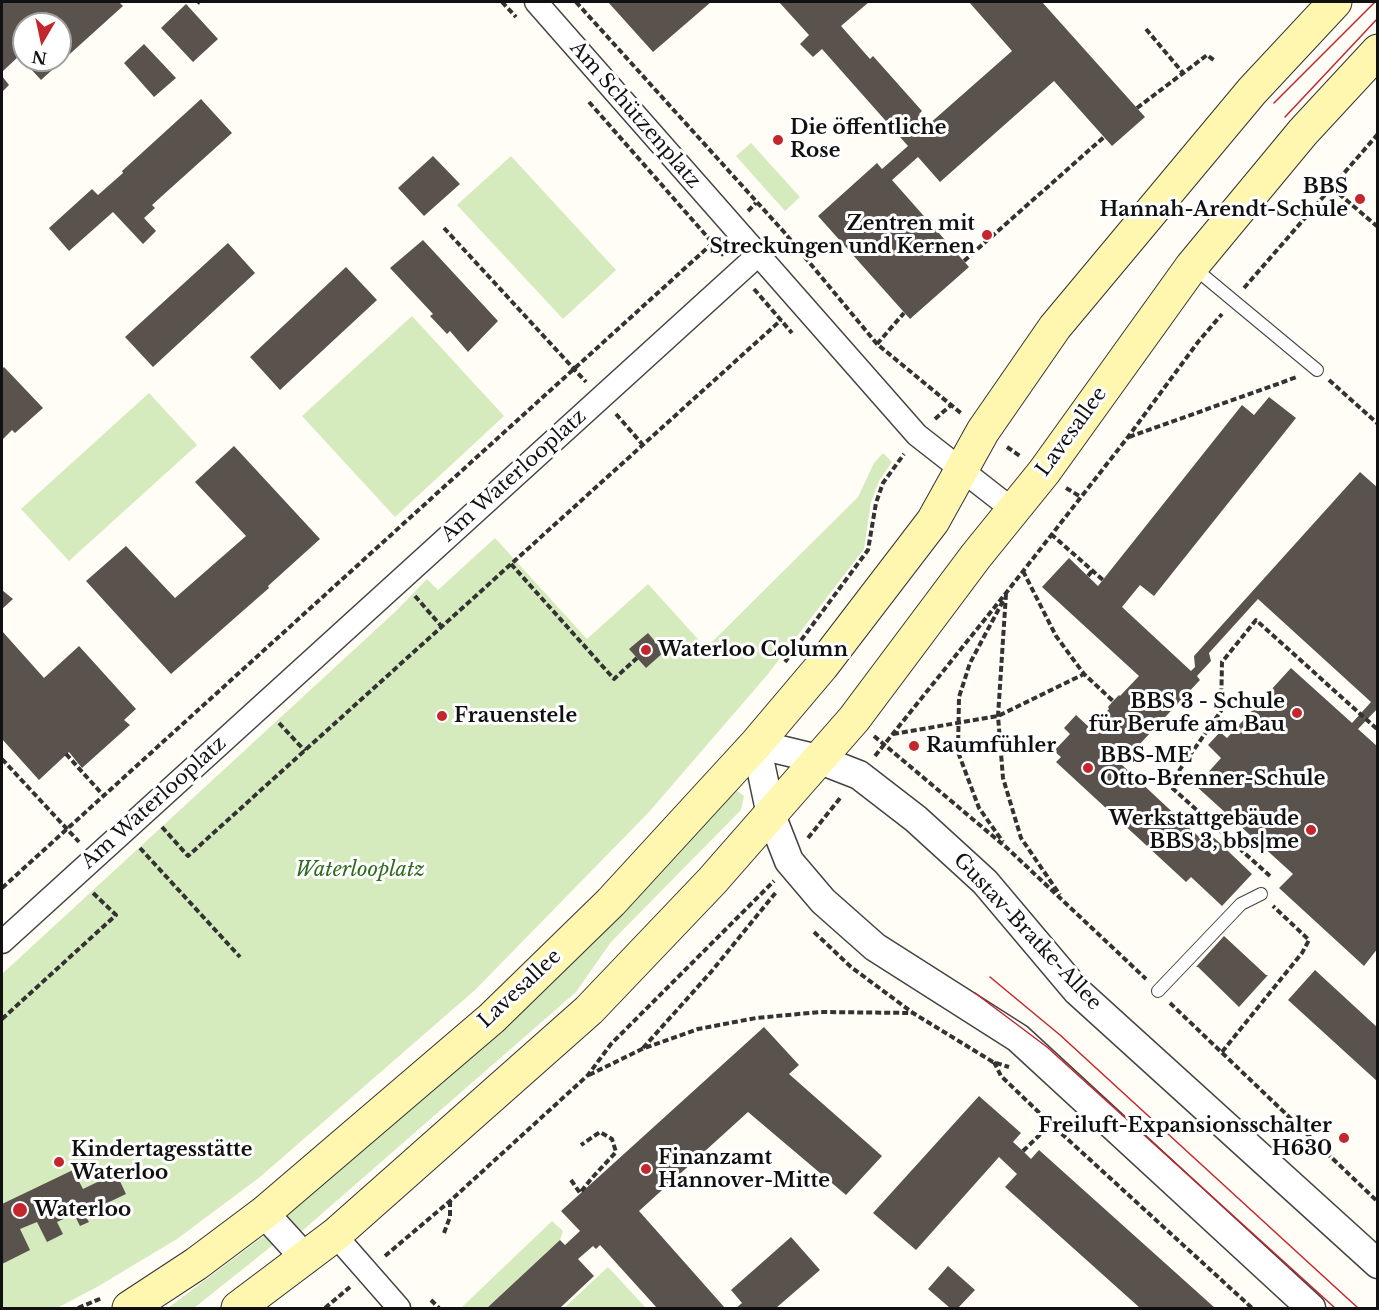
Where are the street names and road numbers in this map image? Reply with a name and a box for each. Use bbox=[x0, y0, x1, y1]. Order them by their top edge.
street label: Am Schützenplatz bbox=[565, 36, 705, 194]
street label: Lavesallee bbox=[1032, 383, 1112, 481]
street label: Am Waterlooplatz bbox=[437, 405, 591, 547]
street label: Am Waterlooplatz bbox=[77, 732, 231, 874]
street label: Gustav-Bratke-Allee bbox=[948, 849, 1106, 1015]
street label: Lavesallee bbox=[474, 945, 566, 1033]

